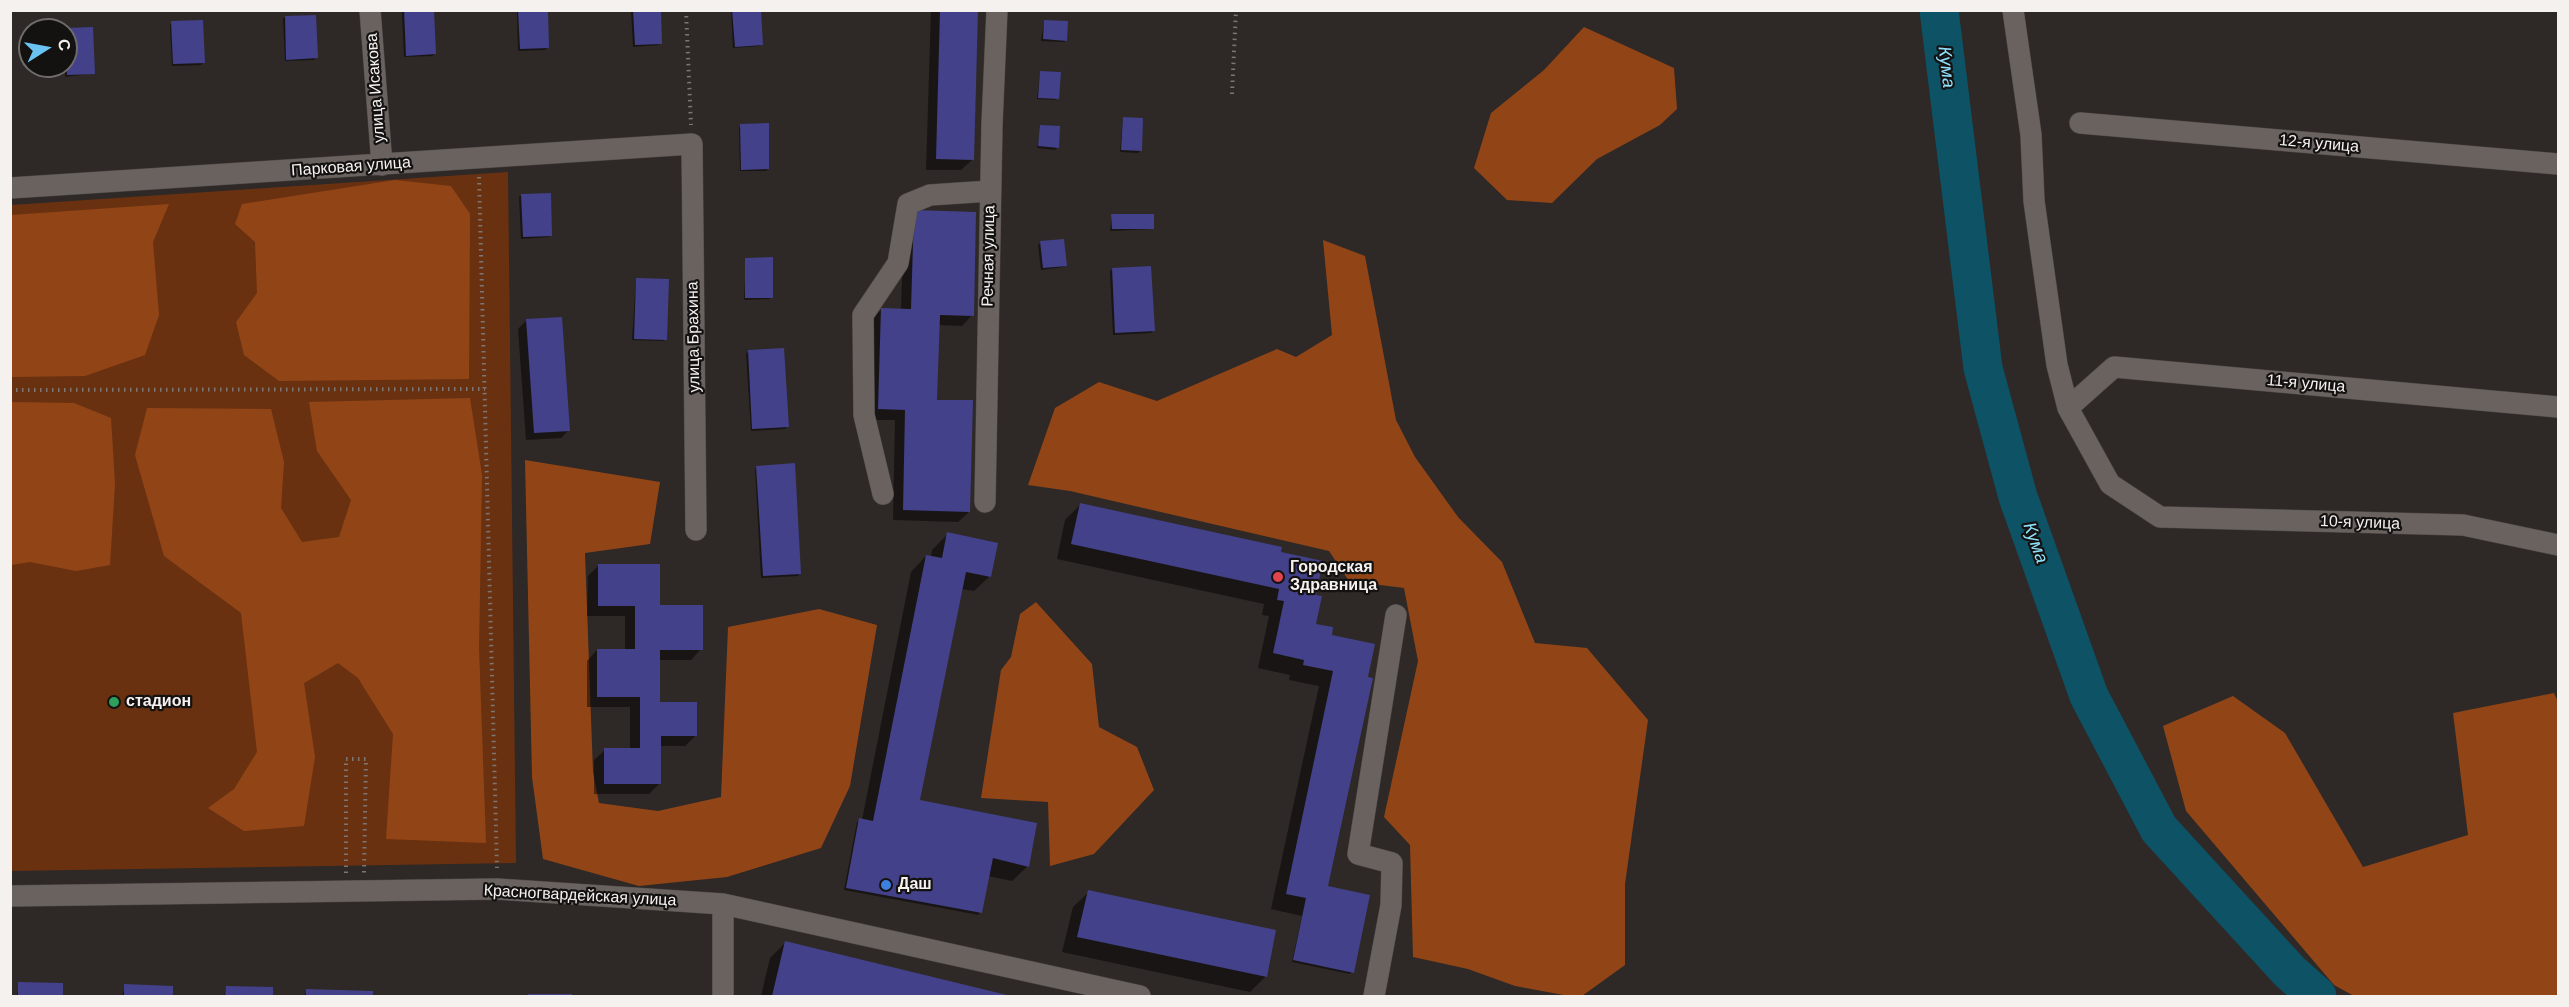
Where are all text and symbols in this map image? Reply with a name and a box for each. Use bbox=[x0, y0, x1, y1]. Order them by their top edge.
north arrow bbox=[18, 18, 78, 78]
street label: улица Исакова bbox=[363, 32, 389, 144]
text: С bbox=[55, 38, 74, 52]
water label: Кума bbox=[1933, 45, 1959, 89]
street label: 12-я улица bbox=[2278, 131, 2360, 157]
street label: Парковая улица bbox=[291, 153, 411, 181]
street label: Речная улица bbox=[979, 205, 999, 307]
street label: улица Брахина bbox=[683, 281, 705, 393]
street label: 11-я улица bbox=[2266, 371, 2346, 397]
street label: 10-я улица bbox=[2320, 512, 2400, 534]
water label: Кума bbox=[2018, 520, 2052, 566]
place label: Городская Здравница bbox=[1290, 558, 1377, 596]
marker: Городская Здравница bbox=[1271, 570, 1285, 584]
place label: стадион bbox=[126, 692, 191, 712]
marker: стадион bbox=[107, 695, 121, 709]
place label: Даш bbox=[898, 875, 932, 895]
marker: Даш bbox=[879, 878, 893, 892]
street label: Красногвардейская улица bbox=[483, 881, 677, 911]

